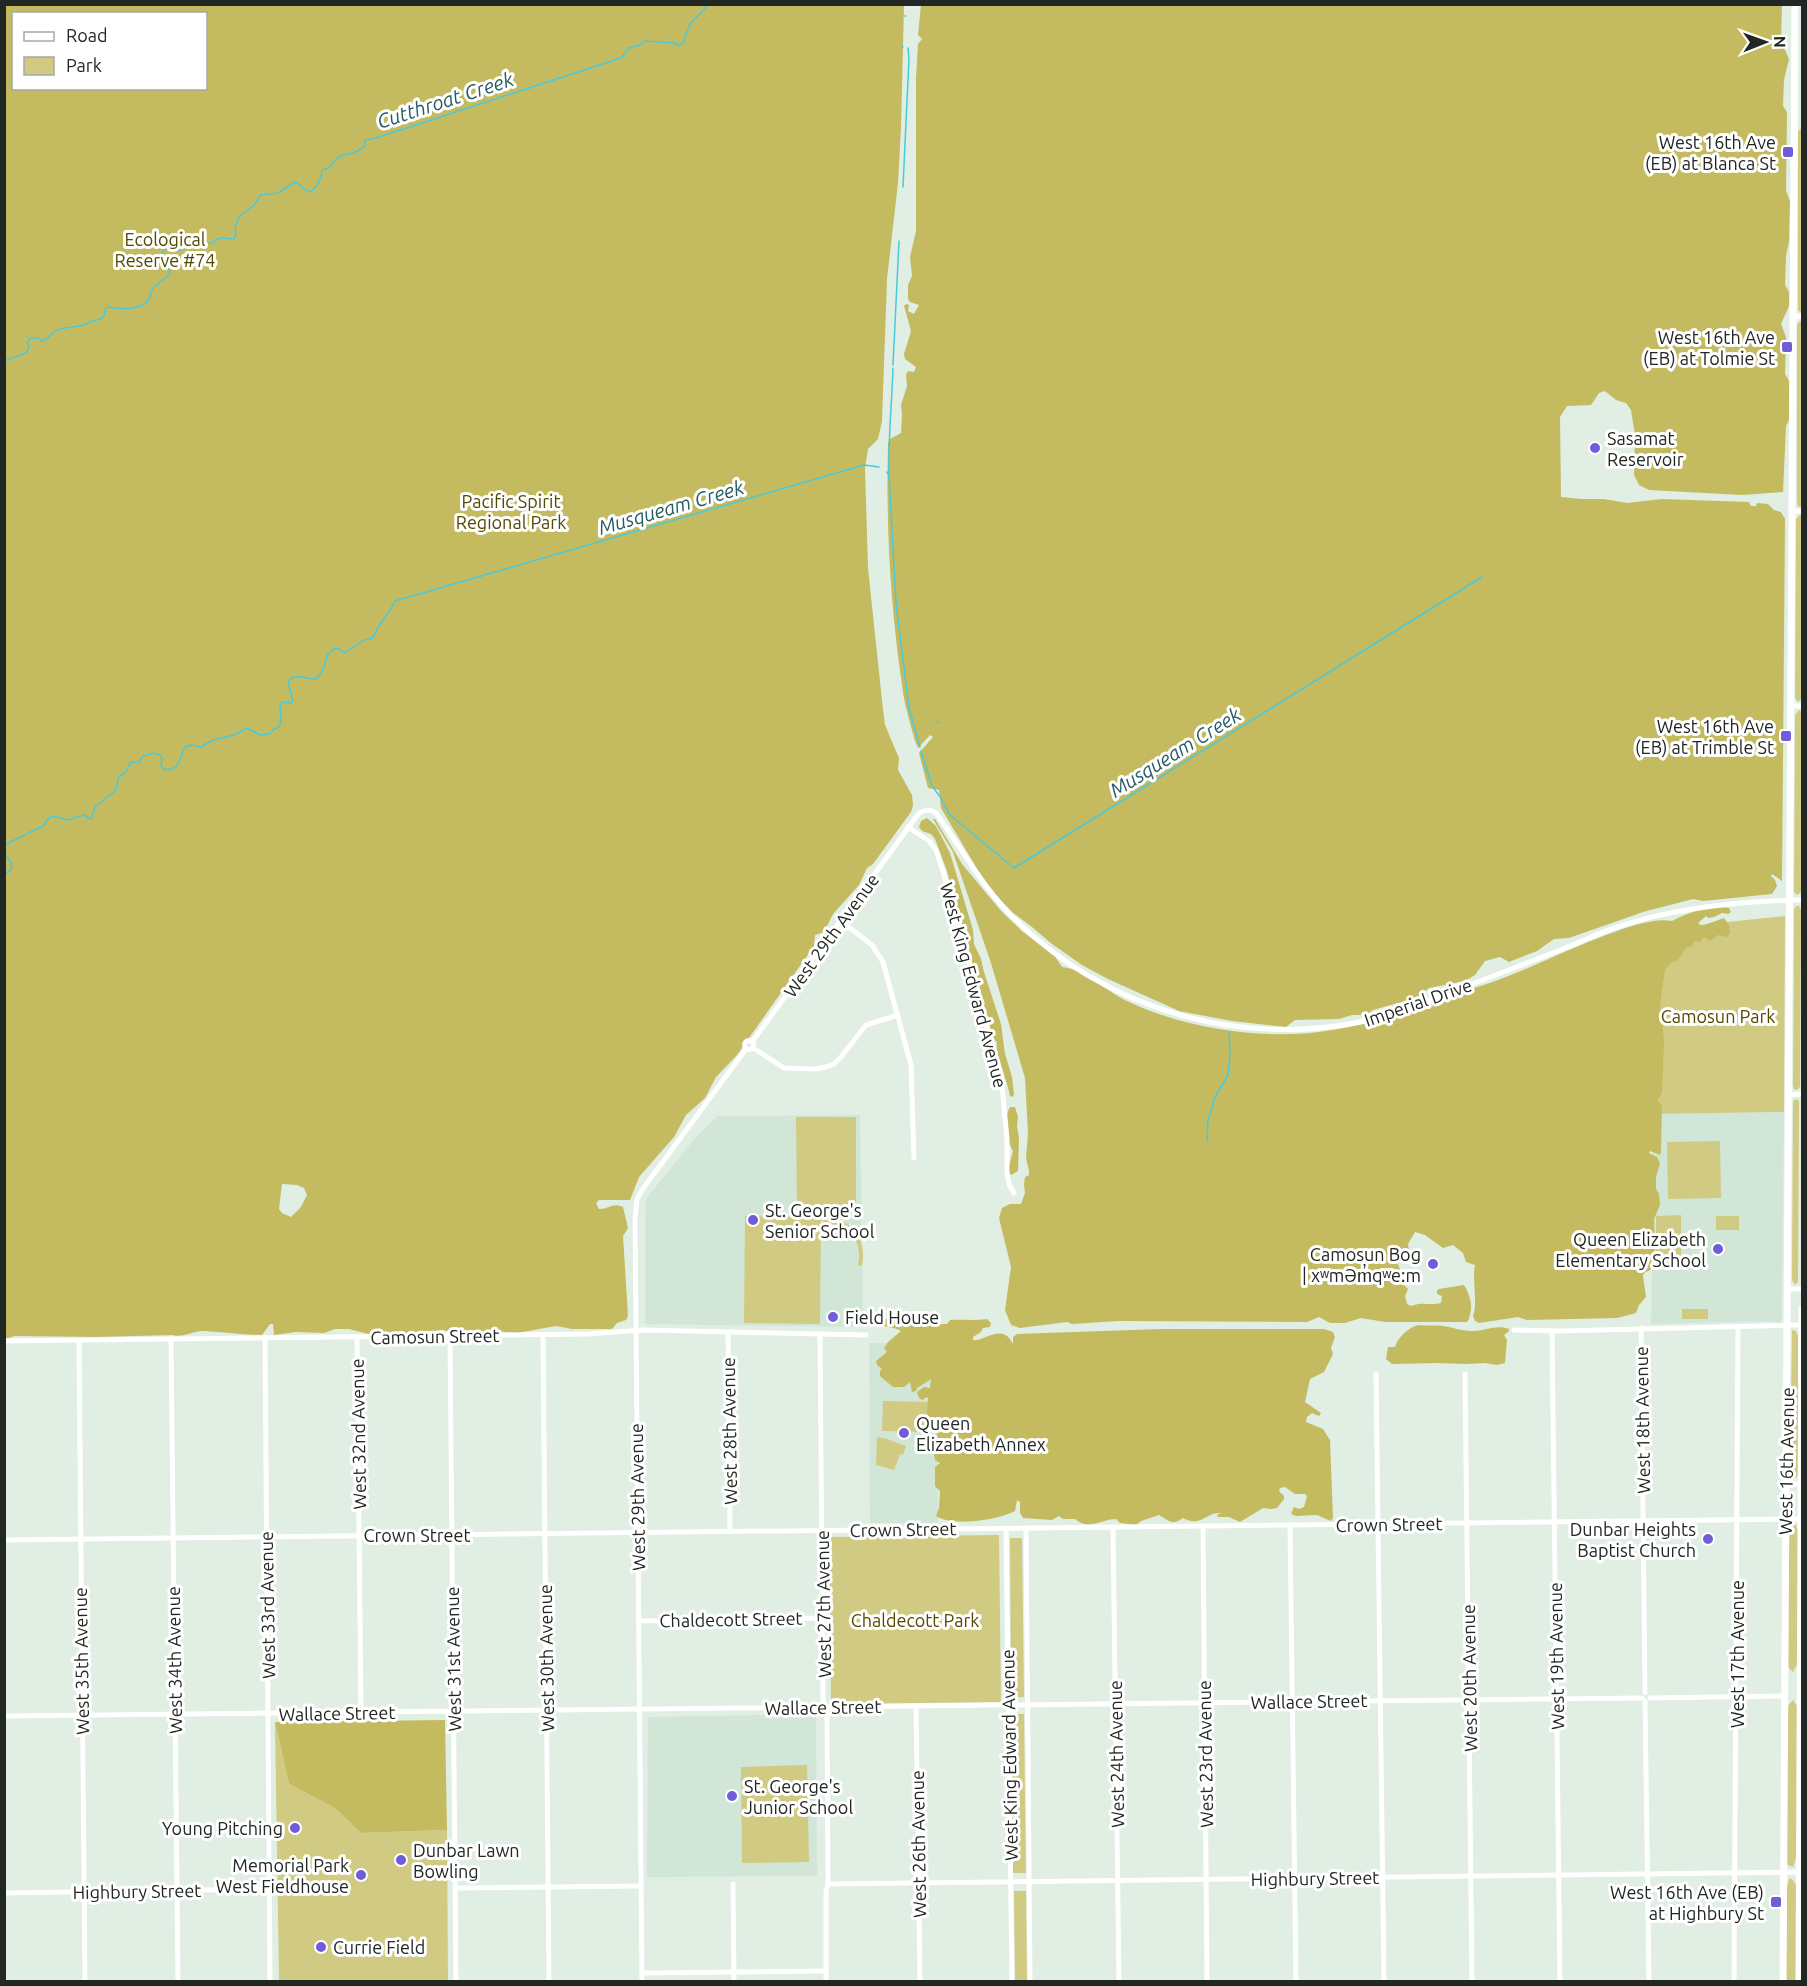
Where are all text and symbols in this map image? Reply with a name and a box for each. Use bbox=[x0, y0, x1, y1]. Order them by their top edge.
legend bbox=[12, 12, 207, 90]
north arrow bbox=[1735, 12, 1795, 72]
text: Road bbox=[66, 25, 108, 45]
text: N bbox=[1771, 36, 1789, 48]
text: Park bbox=[66, 55, 102, 75]
water label: Cutthroat Creek bbox=[374, 67, 517, 133]
place label: West 16th Ave (EB) at Blanca St bbox=[1645, 132, 1776, 174]
marker: West 16th Ave (EB) at Blanca St bbox=[1781, 145, 1795, 159]
park label: Ecological Reserve #74 bbox=[114, 229, 216, 270]
place label: West 16th Ave (EB) at Tolmie St bbox=[1643, 327, 1775, 369]
marker: West 16th Ave (EB) at Tolmie St bbox=[1780, 340, 1794, 354]
place label: Sasamat Reservoir bbox=[1607, 428, 1684, 469]
marker: Sasamat Reservoir bbox=[1588, 441, 1602, 455]
water label: Musqueam Creek bbox=[595, 475, 747, 539]
park label: Pacific Spirit Regional Park bbox=[456, 491, 566, 532]
water label: Musqueam Creek bbox=[1105, 702, 1246, 802]
place label: West 16th Ave (EB) at Trimble St bbox=[1635, 716, 1774, 758]
marker: West 16th Ave (EB) at Trimble St bbox=[1779, 729, 1793, 743]
street label: West 29th Avenue bbox=[779, 869, 883, 1001]
street label: West King Edward Avenue bbox=[937, 880, 1011, 1090]
street label: Imperial Drive bbox=[1362, 974, 1474, 1030]
park label: Camosun Park bbox=[1661, 1006, 1775, 1026]
place label: St. George's Senior School bbox=[765, 1200, 875, 1241]
marker: St. George's Senior School bbox=[746, 1213, 760, 1227]
place label: Queen Elizabeth Elementary School bbox=[1555, 1229, 1706, 1270]
marker: Queen Elizabeth Elementary School bbox=[1711, 1242, 1725, 1256]
place label: Camosun Bog | xʷməm̓qʷe:m bbox=[1302, 1244, 1421, 1285]
marker: Camosun Bog | xʷməm̓qʷe:m bbox=[1426, 1257, 1440, 1271]
place label: Field House bbox=[845, 1307, 939, 1327]
marker: Field House bbox=[826, 1310, 840, 1324]
street label: Camosun Street bbox=[370, 1325, 500, 1347]
street label: West 18th Avenue bbox=[1631, 1346, 1653, 1494]
street label: West 28th Avenue bbox=[718, 1357, 740, 1505]
street label: West 32nd Avenue bbox=[347, 1358, 369, 1510]
street label: West 16th Avenue bbox=[1775, 1387, 1797, 1535]
place label: Queen Elizabeth Annex bbox=[916, 1413, 1046, 1454]
street label: West 29th Avenue bbox=[626, 1423, 648, 1571]
marker: Queen Elizabeth Annex bbox=[897, 1426, 911, 1440]
street label: Crown Street bbox=[1335, 1513, 1443, 1535]
street label: Crown Street bbox=[849, 1518, 957, 1540]
place label: Dunbar Heights Baptist Church bbox=[1570, 1519, 1696, 1560]
street label: Crown Street bbox=[364, 1525, 470, 1545]
street label: West 27th Avenue bbox=[812, 1530, 834, 1678]
street label: West 33rd Avenue bbox=[256, 1531, 278, 1679]
marker: Dunbar Heights Baptist Church bbox=[1701, 1532, 1715, 1546]
street label: West 17th Avenue bbox=[1727, 1580, 1747, 1728]
street label: West 19th Avenue bbox=[1545, 1582, 1567, 1730]
street label: West 30th Avenue bbox=[535, 1584, 557, 1732]
street label: West 34th Avenue bbox=[163, 1586, 185, 1734]
street label: West 31st Avenue bbox=[442, 1586, 464, 1732]
street label: West 35th Avenue bbox=[70, 1587, 92, 1735]
street label: West 20th Avenue bbox=[1458, 1604, 1480, 1752]
street label: Chaldecott Street bbox=[659, 1608, 803, 1630]
park label: Chaldecott Park bbox=[851, 1610, 979, 1630]
street label: West King Edward Avenue bbox=[997, 1649, 1021, 1861]
street label: West 24th Avenue bbox=[1105, 1680, 1127, 1828]
street label: West 23rd Avenue bbox=[1194, 1680, 1216, 1828]
street label: Wallace Street bbox=[1250, 1690, 1368, 1712]
street label: Wallace Street bbox=[764, 1696, 882, 1718]
street label: Wallace Street bbox=[278, 1702, 396, 1724]
street label: West 26th Avenue bbox=[907, 1770, 929, 1918]
place label: St. George's Junior School bbox=[744, 1776, 853, 1817]
marker: St. George's Junior School bbox=[725, 1789, 739, 1803]
place label: Young Pitching bbox=[162, 1818, 283, 1838]
marker: Young Pitching bbox=[288, 1821, 302, 1835]
place label: Dunbar Lawn Bowling bbox=[413, 1840, 520, 1881]
marker: Dunbar Lawn Bowling bbox=[394, 1853, 408, 1867]
place label: Memorial Park West Fieldhouse bbox=[216, 1855, 349, 1896]
street label: Highbury Street bbox=[1251, 1867, 1379, 1889]
marker: Memorial Park West Fieldhouse bbox=[354, 1868, 368, 1882]
street label: Highbury Street bbox=[73, 1880, 201, 1902]
place label: West 16th Ave (EB) at Highbury St bbox=[1610, 1882, 1764, 1923]
marker: West 16th Ave (EB) at Highbury St bbox=[1769, 1895, 1783, 1909]
place label: Currie Field bbox=[333, 1937, 425, 1957]
marker: Currie Field bbox=[314, 1940, 328, 1954]

